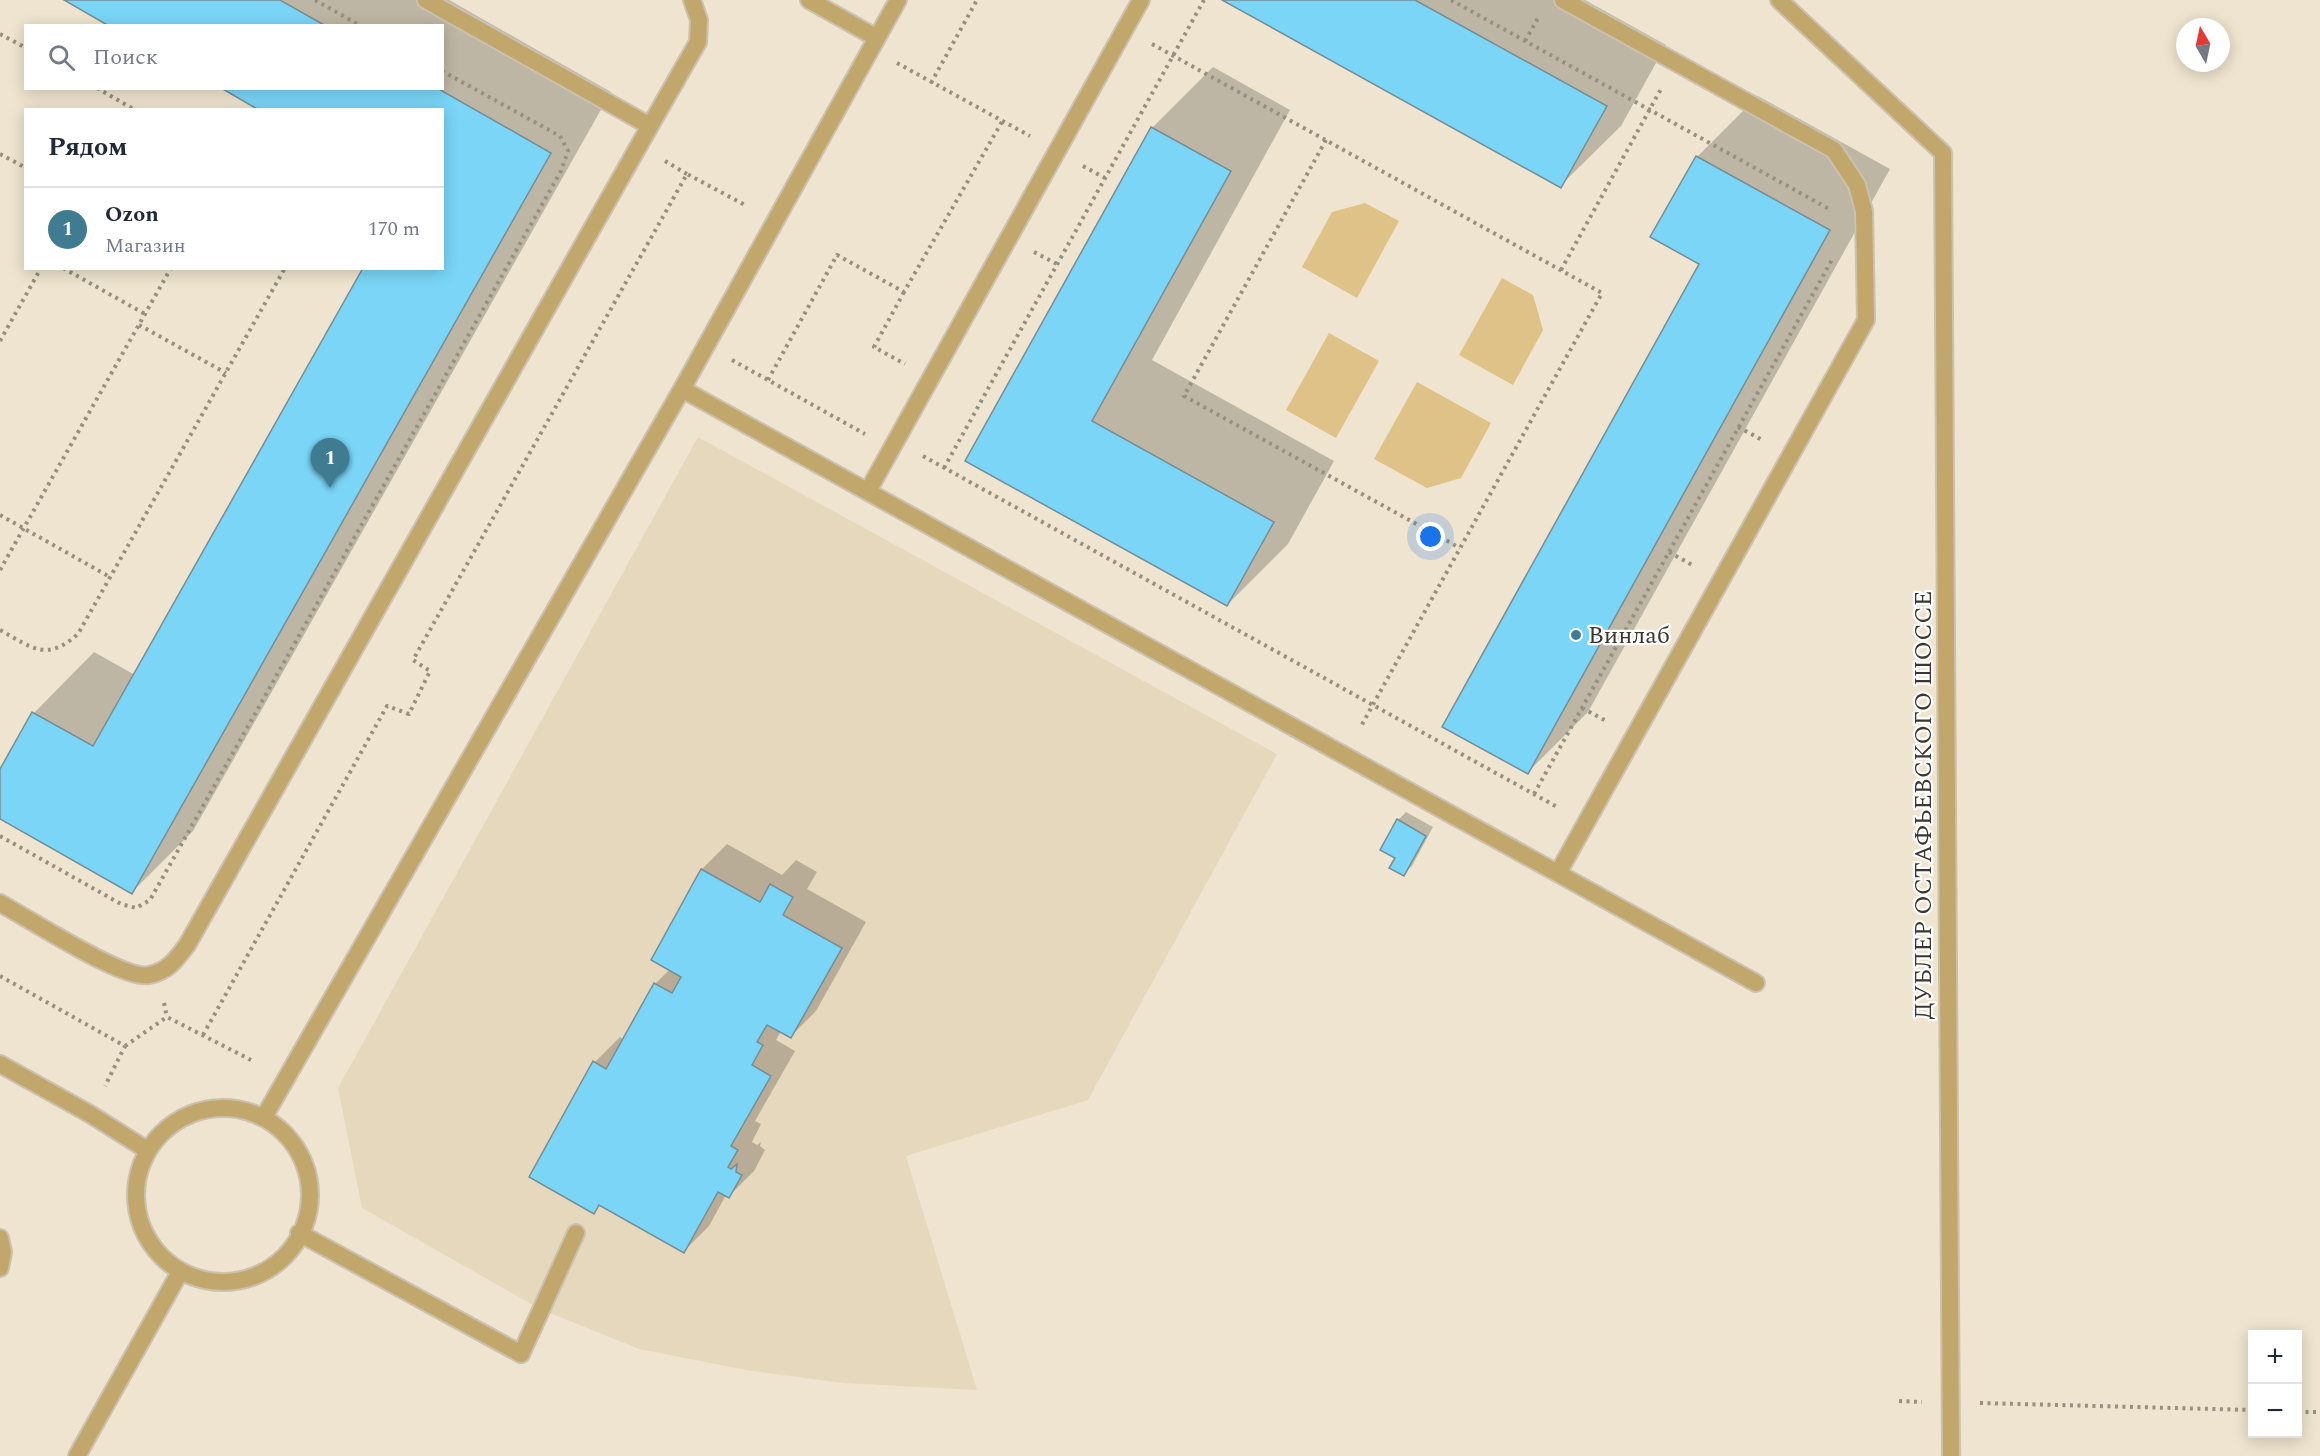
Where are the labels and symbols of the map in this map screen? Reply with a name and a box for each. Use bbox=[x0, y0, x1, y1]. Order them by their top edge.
north arrow bbox=[2176, 18, 2230, 72]
pin: 1 bbox=[310, 438, 350, 488]
your location bbox=[1416, 522, 1445, 551]
street label: ДУБЛЕР ОСТАФЬЕВСКОГО ШОССЕ bbox=[1906, 591, 1942, 1019]
place label: Винлаб bbox=[1588, 618, 1670, 654]
marker: Винлаб bbox=[1569, 628, 1583, 642]

